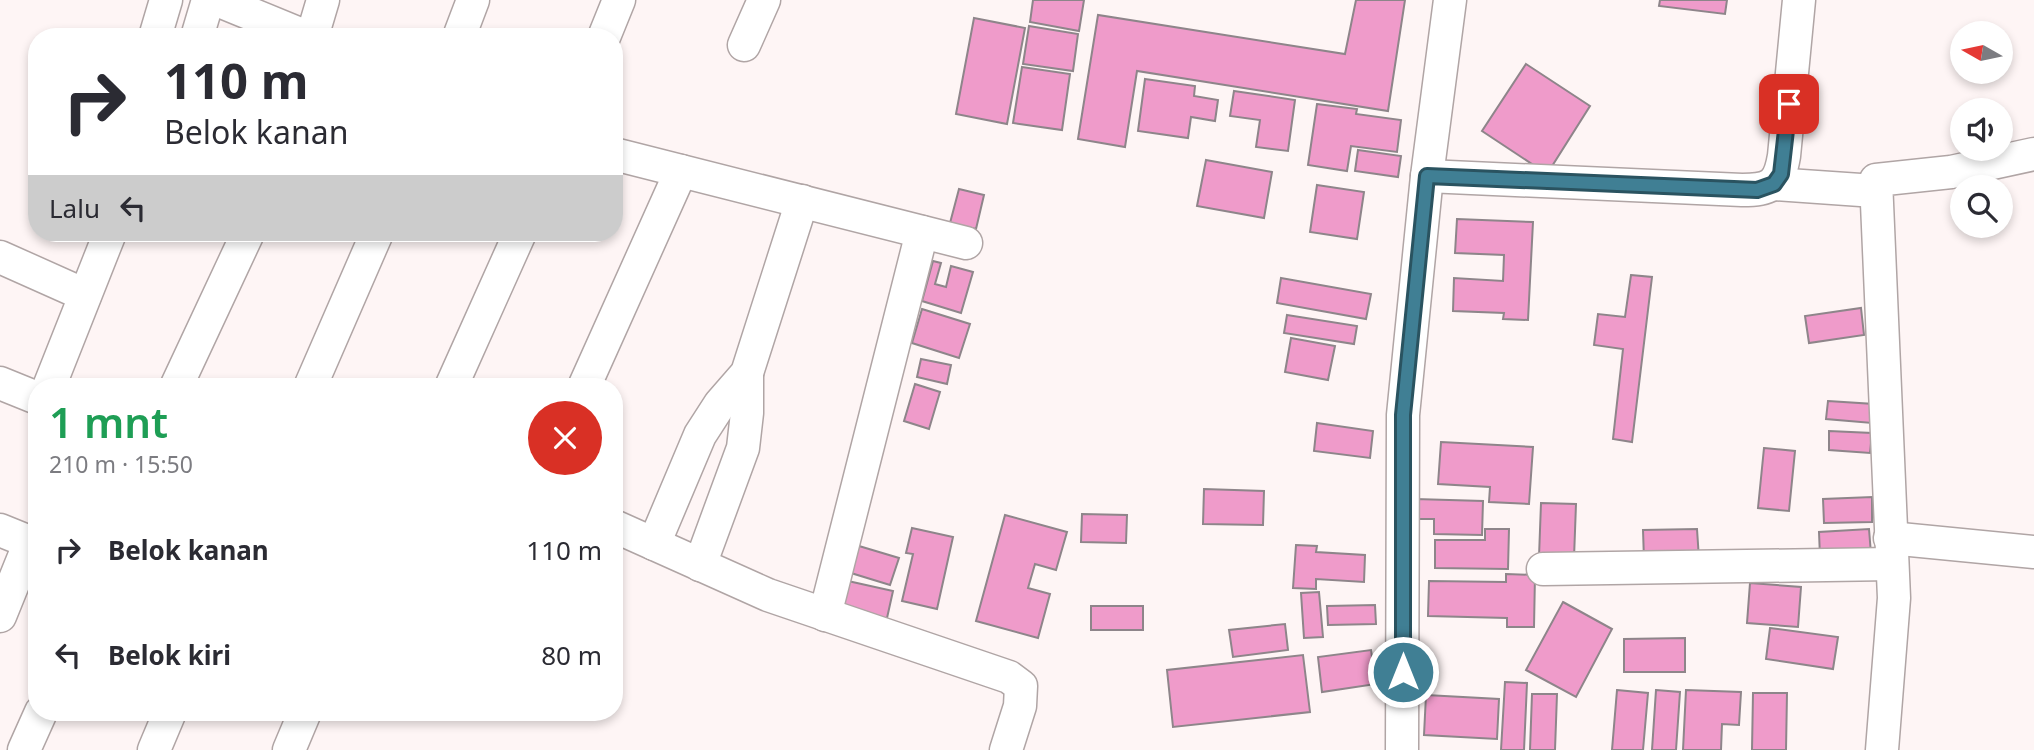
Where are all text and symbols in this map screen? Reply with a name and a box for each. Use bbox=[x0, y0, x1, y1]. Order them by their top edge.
north arrow bbox=[1950, 21, 2012, 84]
map controls bbox=[1950, 21, 2013, 238]
text: 110 m bbox=[164, 47, 309, 113]
icon: right bbox=[49, 56, 140, 147]
pin bbox=[1759, 74, 1819, 134]
icon: arrive bbox=[1770, 85, 1808, 123]
button: sound bbox=[1950, 98, 2013, 161]
text: Belok kanan bbox=[164, 110, 348, 153]
button: search bbox=[1950, 175, 2013, 238]
icon: left bbox=[114, 189, 152, 227]
text: Lalu bbox=[49, 190, 100, 226]
text: 1 mnt bbox=[49, 393, 168, 450]
button: close bbox=[528, 401, 602, 475]
text: 210 m · 15:50 bbox=[49, 448, 193, 480]
icon: right bbox=[49, 531, 87, 569]
text: Belok kanan bbox=[108, 532, 269, 568]
text: 110 m bbox=[526, 532, 602, 568]
position arrow bbox=[1366, 635, 1440, 709]
icon: left bbox=[49, 636, 87, 674]
text: Belok kiri bbox=[108, 637, 231, 673]
text: 80 m bbox=[541, 637, 602, 673]

